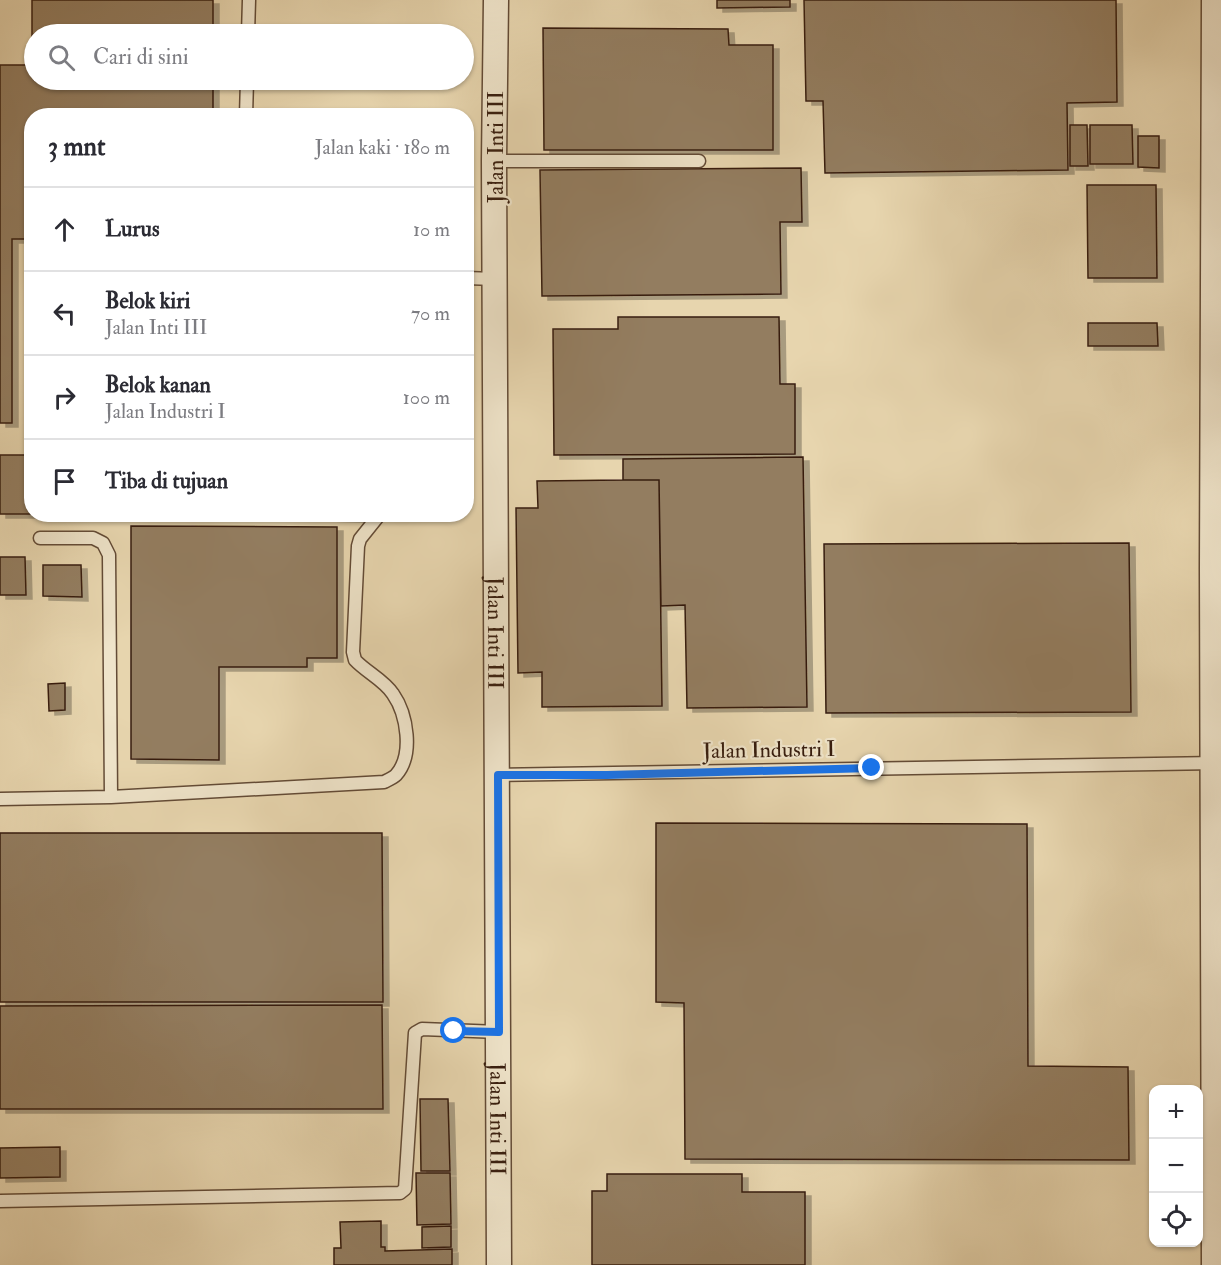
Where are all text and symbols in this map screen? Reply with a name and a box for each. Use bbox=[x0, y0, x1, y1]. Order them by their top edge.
search box bbox=[24, 24, 474, 90]
icon: search bbox=[45, 41, 78, 74]
text: Cari di sini bbox=[93, 43, 189, 71]
street label: Jalan Inti III bbox=[482, 91, 510, 204]
text: 3 mnt bbox=[48, 131, 105, 163]
text: Jalan kaki · 180 m bbox=[315, 135, 450, 160]
icon: ahead bbox=[48, 213, 81, 246]
text: Lurus bbox=[105, 215, 159, 243]
text: 10 m bbox=[413, 217, 450, 242]
text: Belok kiri bbox=[105, 287, 190, 315]
icon: left bbox=[48, 297, 81, 330]
text: 70 m bbox=[411, 301, 450, 326]
text: Jalan Inti III bbox=[105, 315, 207, 340]
text: Belok kanan bbox=[105, 371, 211, 399]
icon: right bbox=[48, 381, 81, 414]
text: 100 m bbox=[403, 385, 450, 410]
text: Jalan Industri I bbox=[105, 399, 226, 424]
icon: arrive bbox=[48, 465, 81, 498]
text: Tiba di tujuan bbox=[105, 467, 228, 495]
street label: Jalan Inti III bbox=[481, 576, 509, 689]
street label: Jalan Industri I bbox=[701, 735, 836, 765]
route end bbox=[858, 754, 884, 780]
route start bbox=[440, 1017, 466, 1043]
street label: Jalan Inti III bbox=[483, 1062, 512, 1175]
map controls bbox=[1149, 1085, 1203, 1247]
button: + bbox=[1149, 1085, 1203, 1139]
button: − bbox=[1149, 1139, 1203, 1193]
button: locate bbox=[1149, 1193, 1203, 1247]

